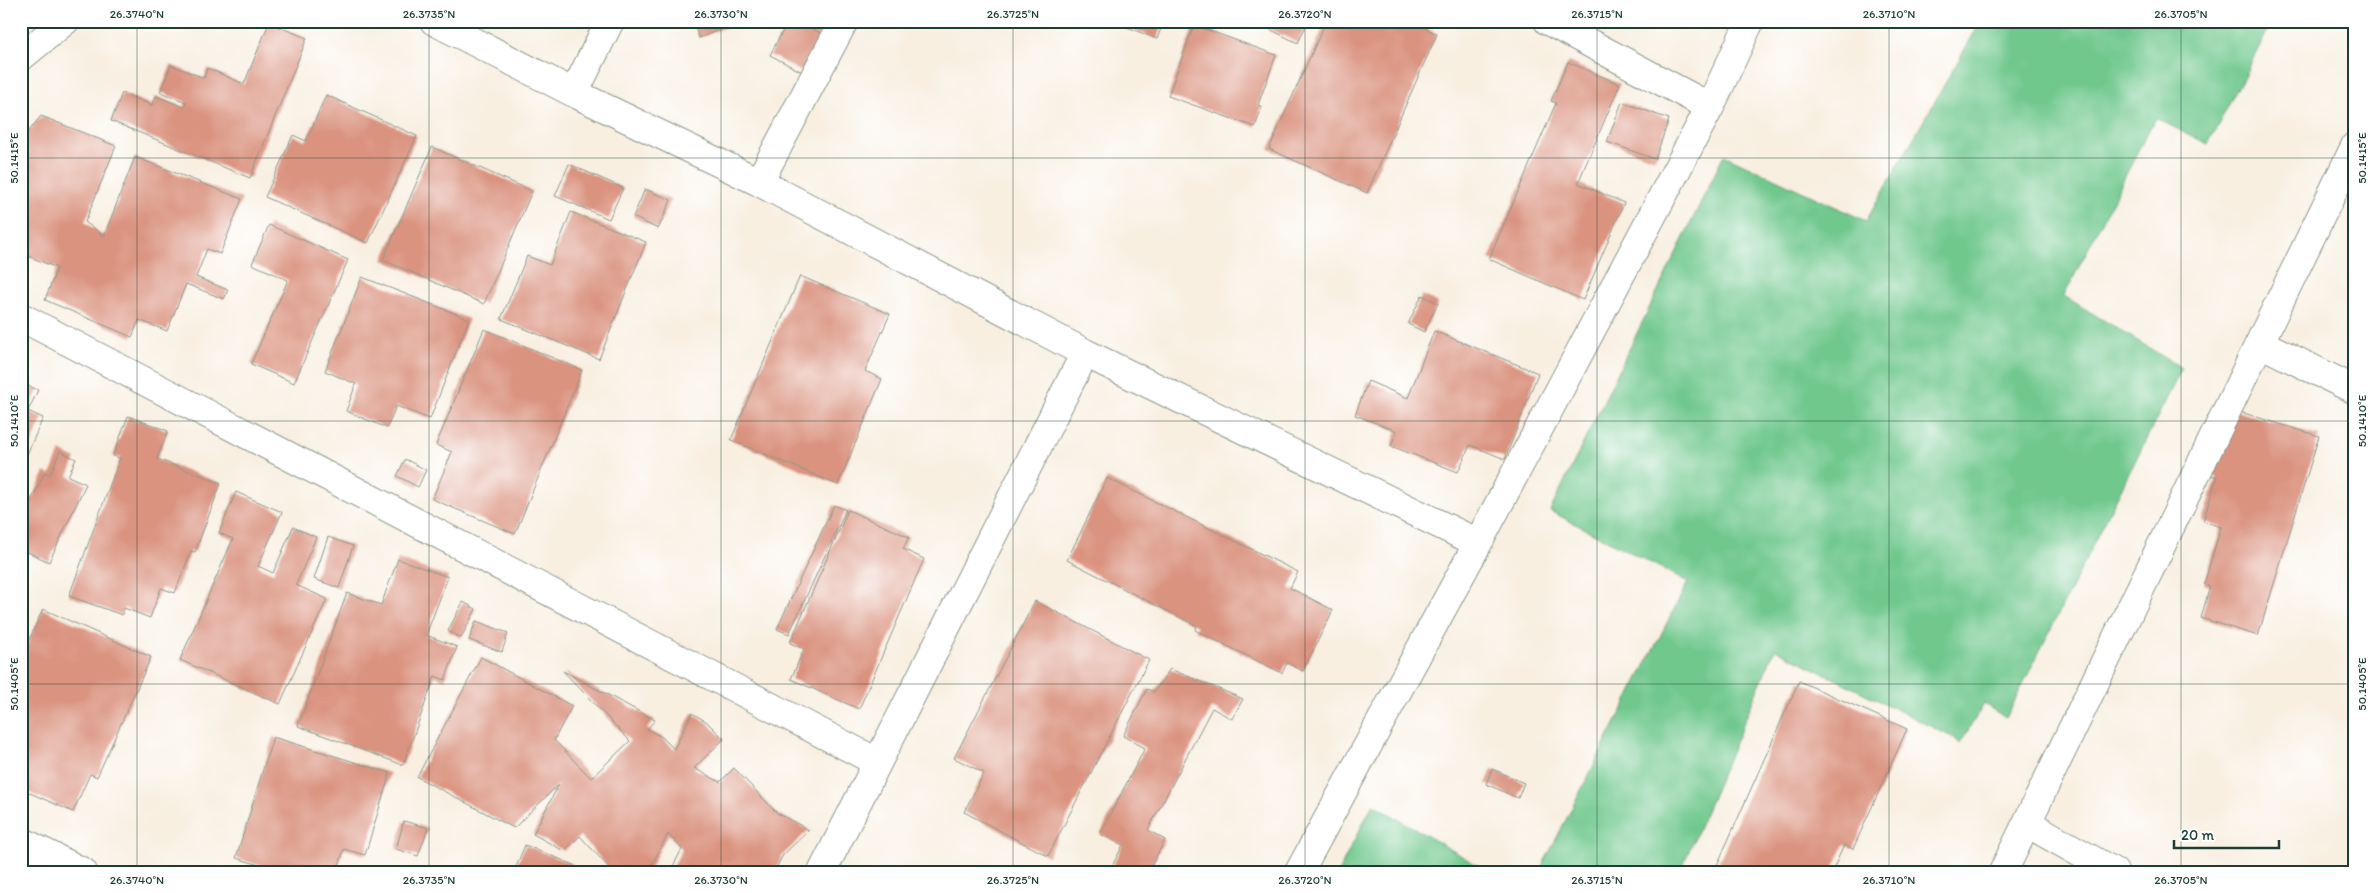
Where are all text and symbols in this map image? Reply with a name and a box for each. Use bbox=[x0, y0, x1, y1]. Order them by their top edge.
text: 26.3740°N bbox=[110, 7, 164, 21]
text: 26.3735°N bbox=[403, 7, 455, 21]
text: 26.3730°N bbox=[694, 7, 748, 21]
text: 26.3725°N bbox=[987, 7, 1039, 21]
text: 26.3720°N bbox=[1278, 7, 1332, 21]
text: 26.3715°N bbox=[1571, 7, 1623, 21]
text: 26.3710°N bbox=[1863, 7, 1915, 21]
text: 26.3705°N bbox=[2154, 7, 2208, 21]
text: 50.1415°E bbox=[7, 132, 21, 184]
text: 50.1415°E bbox=[2355, 132, 2369, 184]
text: 50.1410°E bbox=[7, 394, 21, 447]
text: 50.1410°E bbox=[2355, 394, 2369, 447]
text: 50.1405°E bbox=[7, 657, 21, 711]
text: 50.1405°E bbox=[2355, 657, 2369, 711]
scale bar bbox=[2174, 818, 2278, 850]
text: 20 m bbox=[2181, 826, 2215, 844]
text: 26.3740°N bbox=[110, 873, 164, 887]
text: 26.3735°N bbox=[403, 873, 455, 887]
text: 26.3730°N bbox=[694, 873, 748, 887]
text: 26.3725°N bbox=[987, 873, 1039, 887]
text: 26.3720°N bbox=[1278, 873, 1332, 887]
text: 26.3715°N bbox=[1571, 873, 1623, 887]
text: 26.3710°N bbox=[1863, 873, 1915, 887]
text: 26.3705°N bbox=[2154, 873, 2208, 887]

